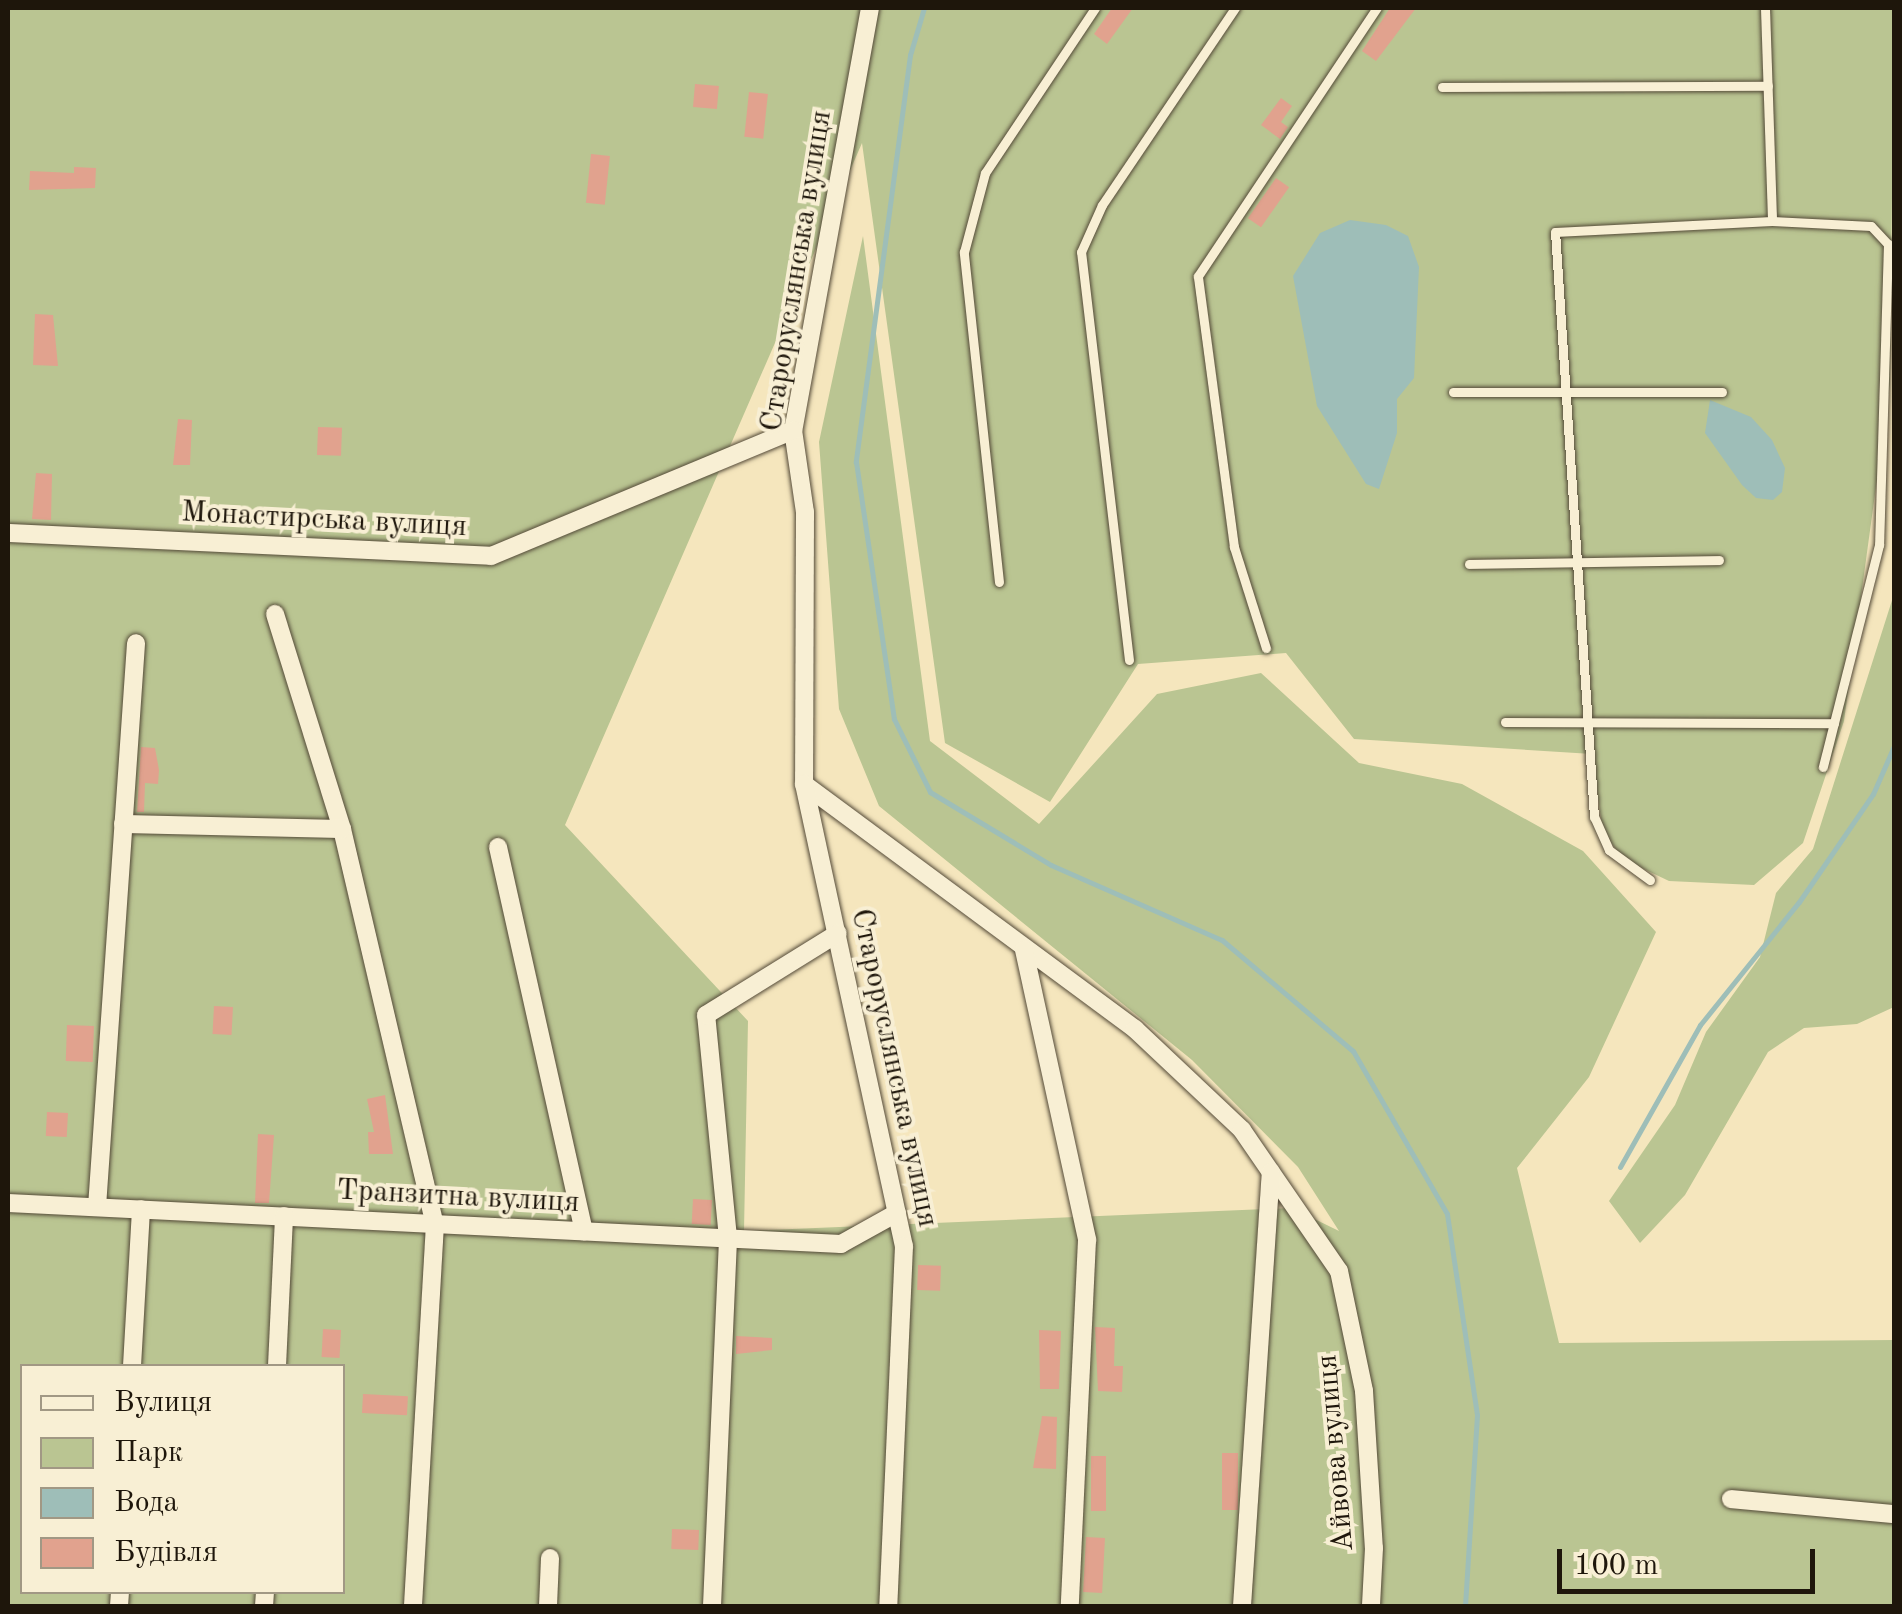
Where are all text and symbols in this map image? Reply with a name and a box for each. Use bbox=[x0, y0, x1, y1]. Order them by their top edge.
street label: Староруслянська вулиця bbox=[754, 108, 840, 434]
street label: Монастирська вулиця bbox=[180, 495, 468, 545]
street label: Староруслянська вулиця bbox=[843, 905, 945, 1231]
street label: Транзитна вулиця bbox=[336, 1173, 580, 1221]
street label: Айвова вулиця bbox=[1309, 1353, 1363, 1553]
legend bbox=[20, 1364, 345, 1594]
text: Вулиця bbox=[114, 1388, 212, 1418]
text: Парк bbox=[114, 1438, 183, 1468]
text: Вода bbox=[114, 1488, 178, 1518]
scale bar bbox=[1562, 1529, 1820, 1591]
text: Будівля bbox=[114, 1538, 218, 1568]
text: 100 m bbox=[1574, 1551, 1658, 1581]

